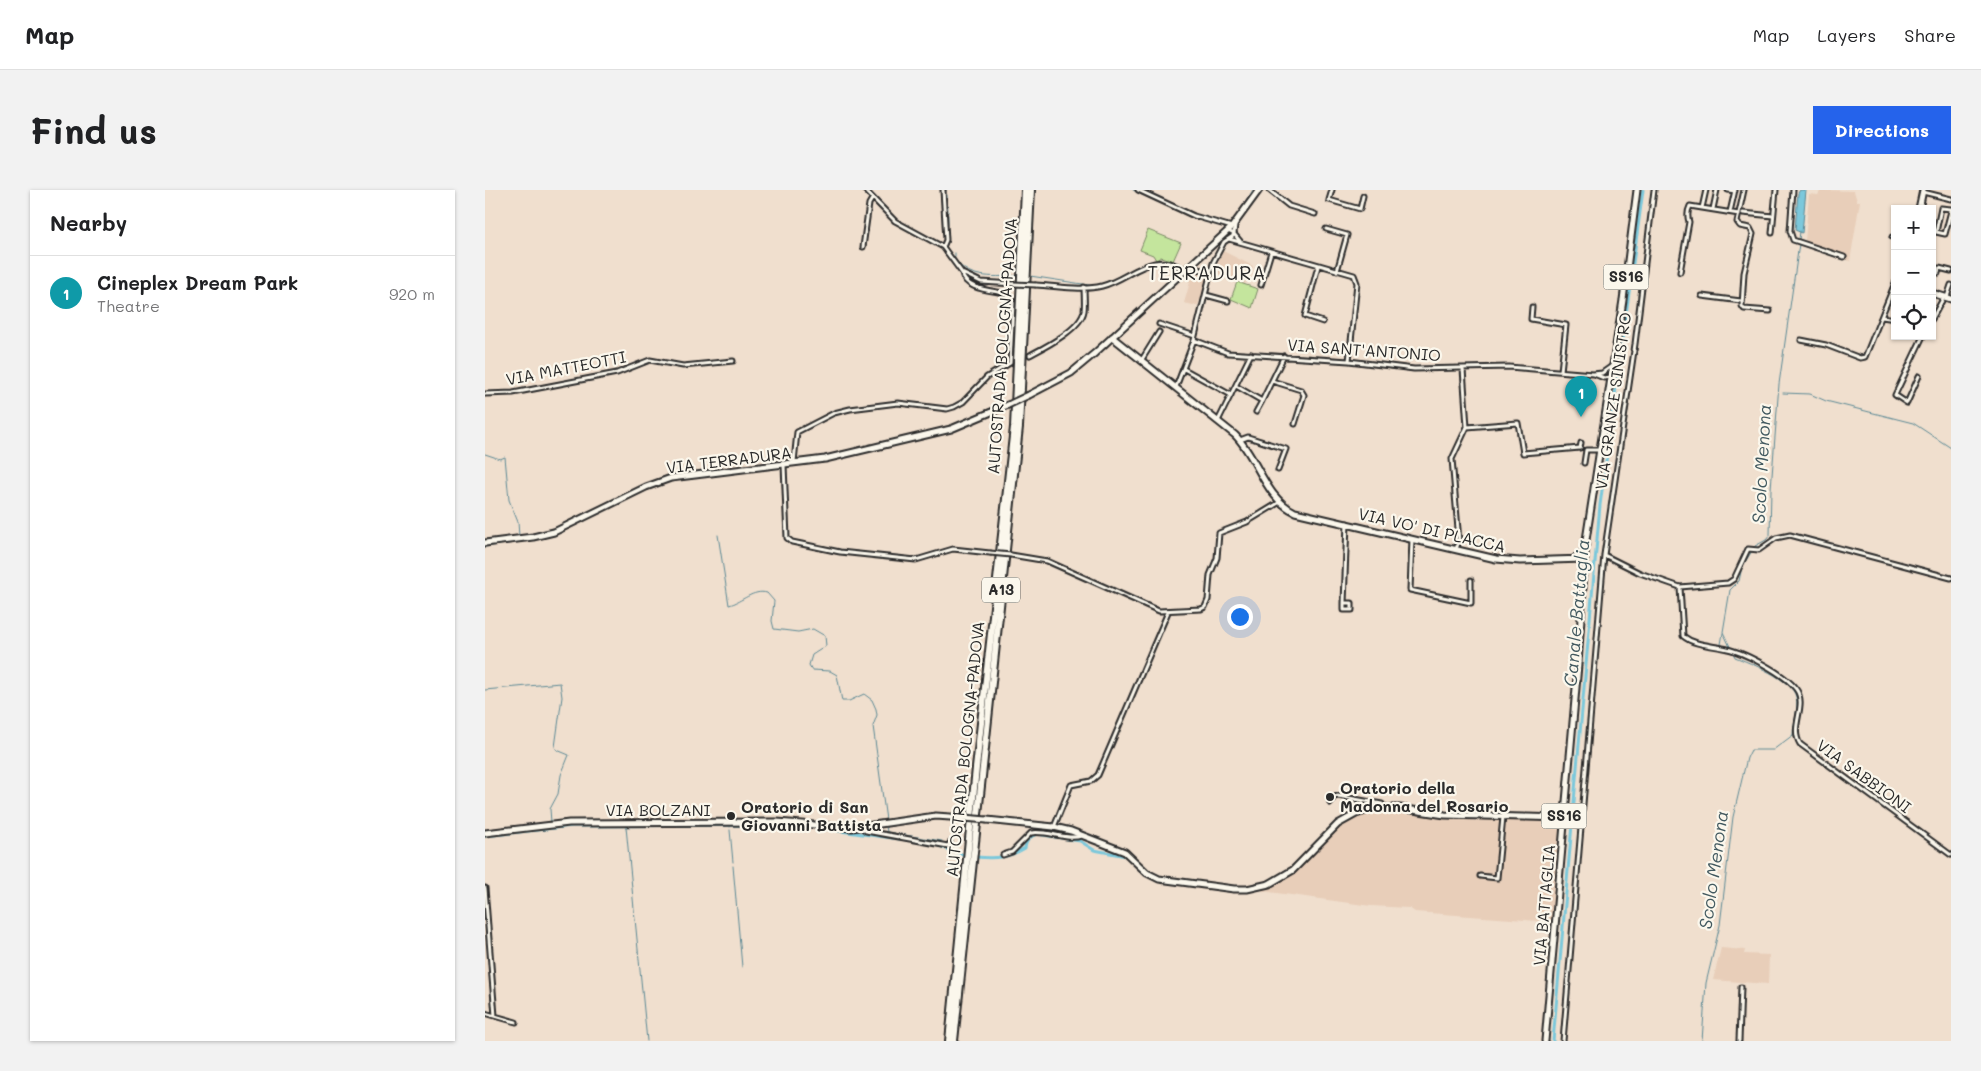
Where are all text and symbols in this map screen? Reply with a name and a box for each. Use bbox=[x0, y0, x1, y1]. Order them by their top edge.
text: Map bbox=[25, 19, 74, 50]
text: Map bbox=[1753, 23, 1789, 47]
text: Layers bbox=[1817, 23, 1876, 47]
text: Share bbox=[1904, 23, 1956, 47]
button: Directions bbox=[1813, 106, 1951, 154]
text: Find us bbox=[30, 107, 157, 153]
map controls bbox=[1891, 205, 1936, 340]
button: + bbox=[1891, 205, 1936, 250]
text: Nearby bbox=[50, 209, 127, 236]
street label: AUTOSTRADA BOLOGNA-PADOVA bbox=[982, 217, 1021, 475]
button: − bbox=[1891, 250, 1936, 295]
district label: TERRADURA bbox=[1147, 260, 1267, 285]
road number: SS16 bbox=[1603, 264, 1649, 290]
text: Cineplex Dream Park bbox=[97, 270, 298, 295]
text: 1 bbox=[62, 283, 70, 304]
text: 920 m bbox=[389, 283, 435, 304]
text: Theatre bbox=[97, 295, 160, 316]
button: locate bbox=[1891, 295, 1936, 340]
street label: VIA GRANZE SINISTRO bbox=[1590, 311, 1635, 491]
street label: VIA SANT'ANTONIO bbox=[1287, 334, 1441, 365]
street label: VIA MATTEOTTI bbox=[504, 346, 628, 389]
pin: 1 bbox=[1565, 376, 1597, 417]
water label: Scolo Menona bbox=[1746, 404, 1776, 524]
street label: VIA TERRADURA bbox=[665, 441, 793, 478]
street label: VIA VO' DI PLACCA bbox=[1356, 502, 1508, 557]
water label: Canale Battaglia bbox=[1558, 538, 1594, 688]
road number: A13 bbox=[982, 578, 1020, 602]
your location bbox=[1227, 604, 1253, 630]
street label: AUTOSTRADA BOLOGNA-PADOVA bbox=[941, 620, 988, 878]
street label: VIA SABBIONI bbox=[1813, 734, 1916, 817]
place label: Oratorio della Madonna del Rosario bbox=[1340, 777, 1509, 816]
marker: Oratorio della Madonna del Rosario bbox=[1324, 791, 1336, 803]
place label: Oratorio di San Giovanni Battista bbox=[741, 796, 882, 835]
street label: VIA BOLZANI bbox=[605, 799, 711, 820]
road number: SS16 bbox=[1541, 804, 1587, 828]
water label: Scolo Menona bbox=[1693, 809, 1733, 931]
marker: Oratorio di San Giovanni Battista bbox=[725, 810, 737, 822]
street label: VIA BATTAGLIA bbox=[1528, 843, 1559, 967]

